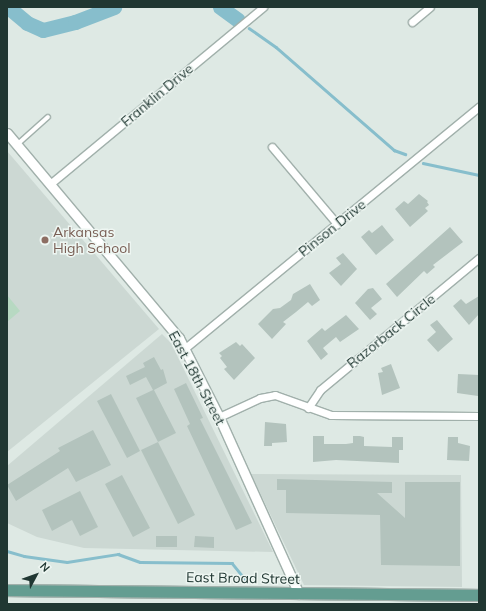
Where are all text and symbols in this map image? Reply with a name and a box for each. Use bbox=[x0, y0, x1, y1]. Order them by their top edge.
street label: Franklin Drive bbox=[118, 60, 196, 130]
street label: Pinson Drive bbox=[295, 196, 369, 260]
place label: Arkansas High School bbox=[53, 224, 131, 256]
marker: Arkansas High School bbox=[40, 235, 50, 245]
street label: Razorback Circle bbox=[344, 290, 438, 372]
street label: East 18th Street bbox=[165, 328, 229, 428]
north arrow bbox=[16, 555, 56, 595]
text: N bbox=[37, 559, 53, 575]
street label: East Broad Street bbox=[186, 569, 300, 587]

